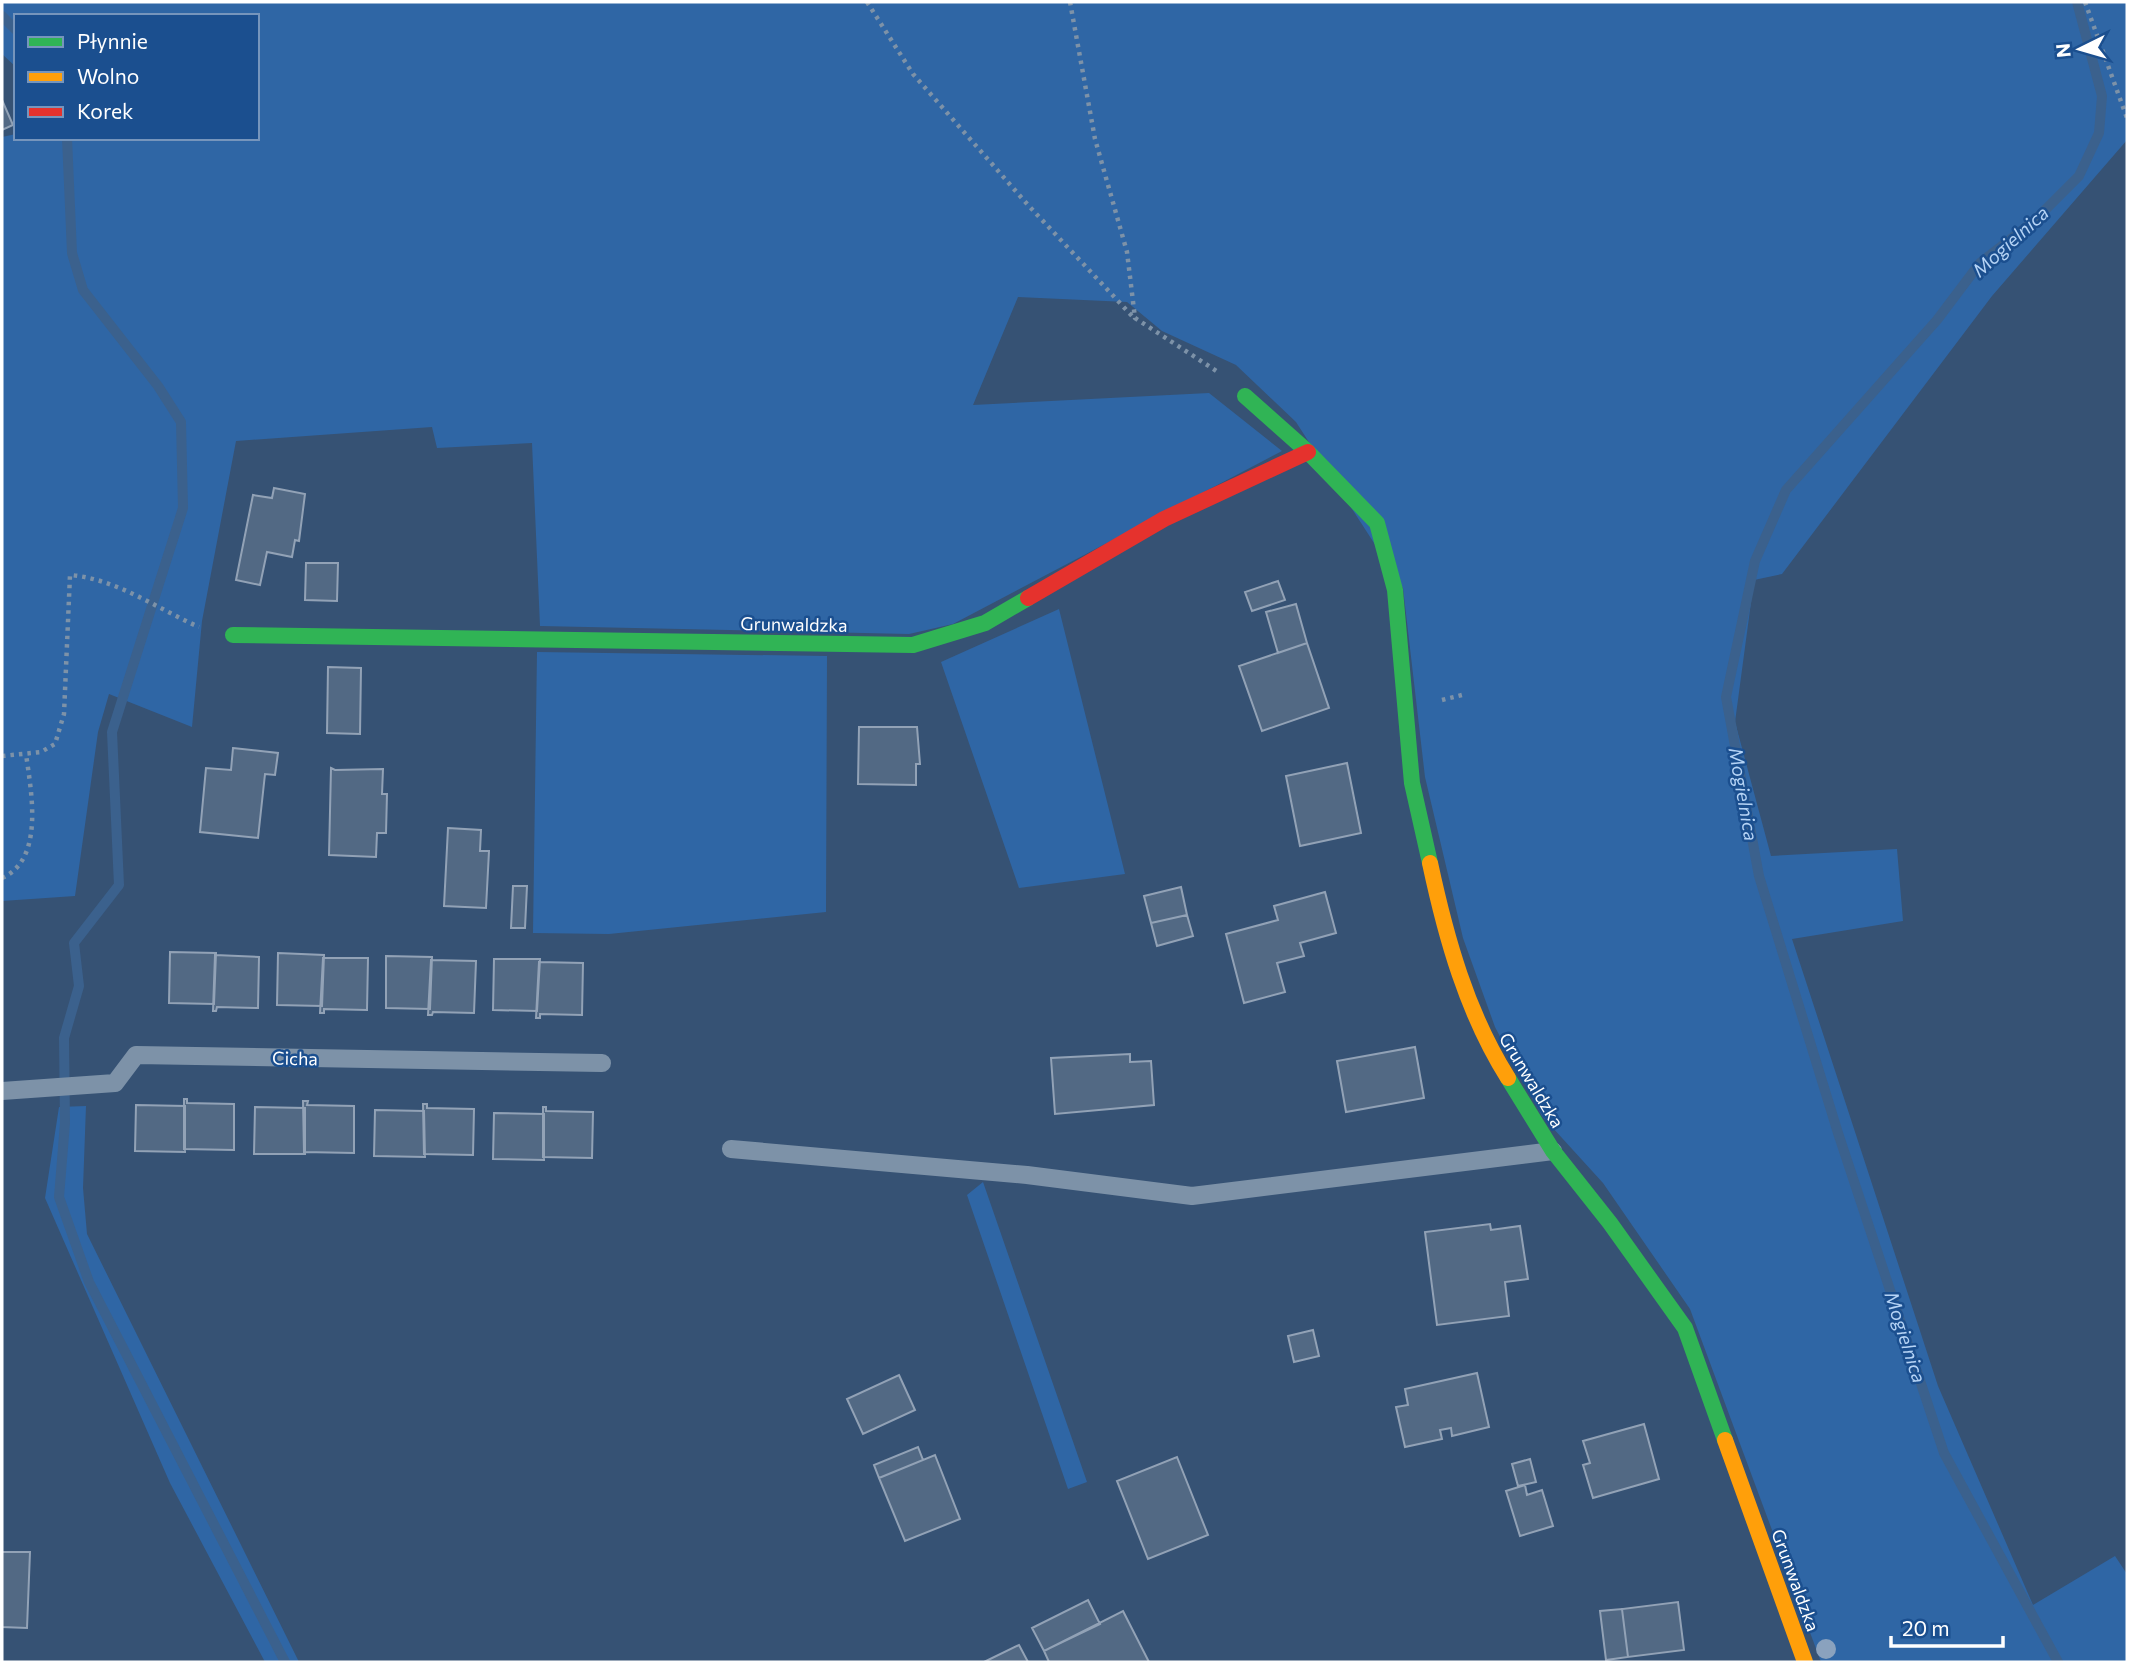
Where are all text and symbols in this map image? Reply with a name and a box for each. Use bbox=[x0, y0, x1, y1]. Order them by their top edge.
legend bbox=[14, 14, 259, 140]
north arrow bbox=[2045, 14, 2115, 84]
text: Płynnie bbox=[77, 28, 148, 53]
text: N bbox=[2050, 42, 2075, 59]
text: Wolno bbox=[77, 63, 139, 88]
text: Korek bbox=[77, 98, 133, 123]
water label: Mogielnica bbox=[1967, 201, 2053, 281]
street label: Grunwaldzka bbox=[740, 612, 848, 636]
water label: Mogielnica bbox=[1724, 745, 1764, 843]
street label: Grunwaldzka bbox=[1495, 1028, 1569, 1132]
street label: Cicha bbox=[272, 1047, 318, 1069]
water label: Mogielnica bbox=[1880, 1288, 1932, 1386]
street label: Grunwaldzka bbox=[1767, 1526, 1825, 1634]
scale bar bbox=[1891, 1604, 2003, 1648]
text: 20 m bbox=[1902, 1615, 1950, 1640]

